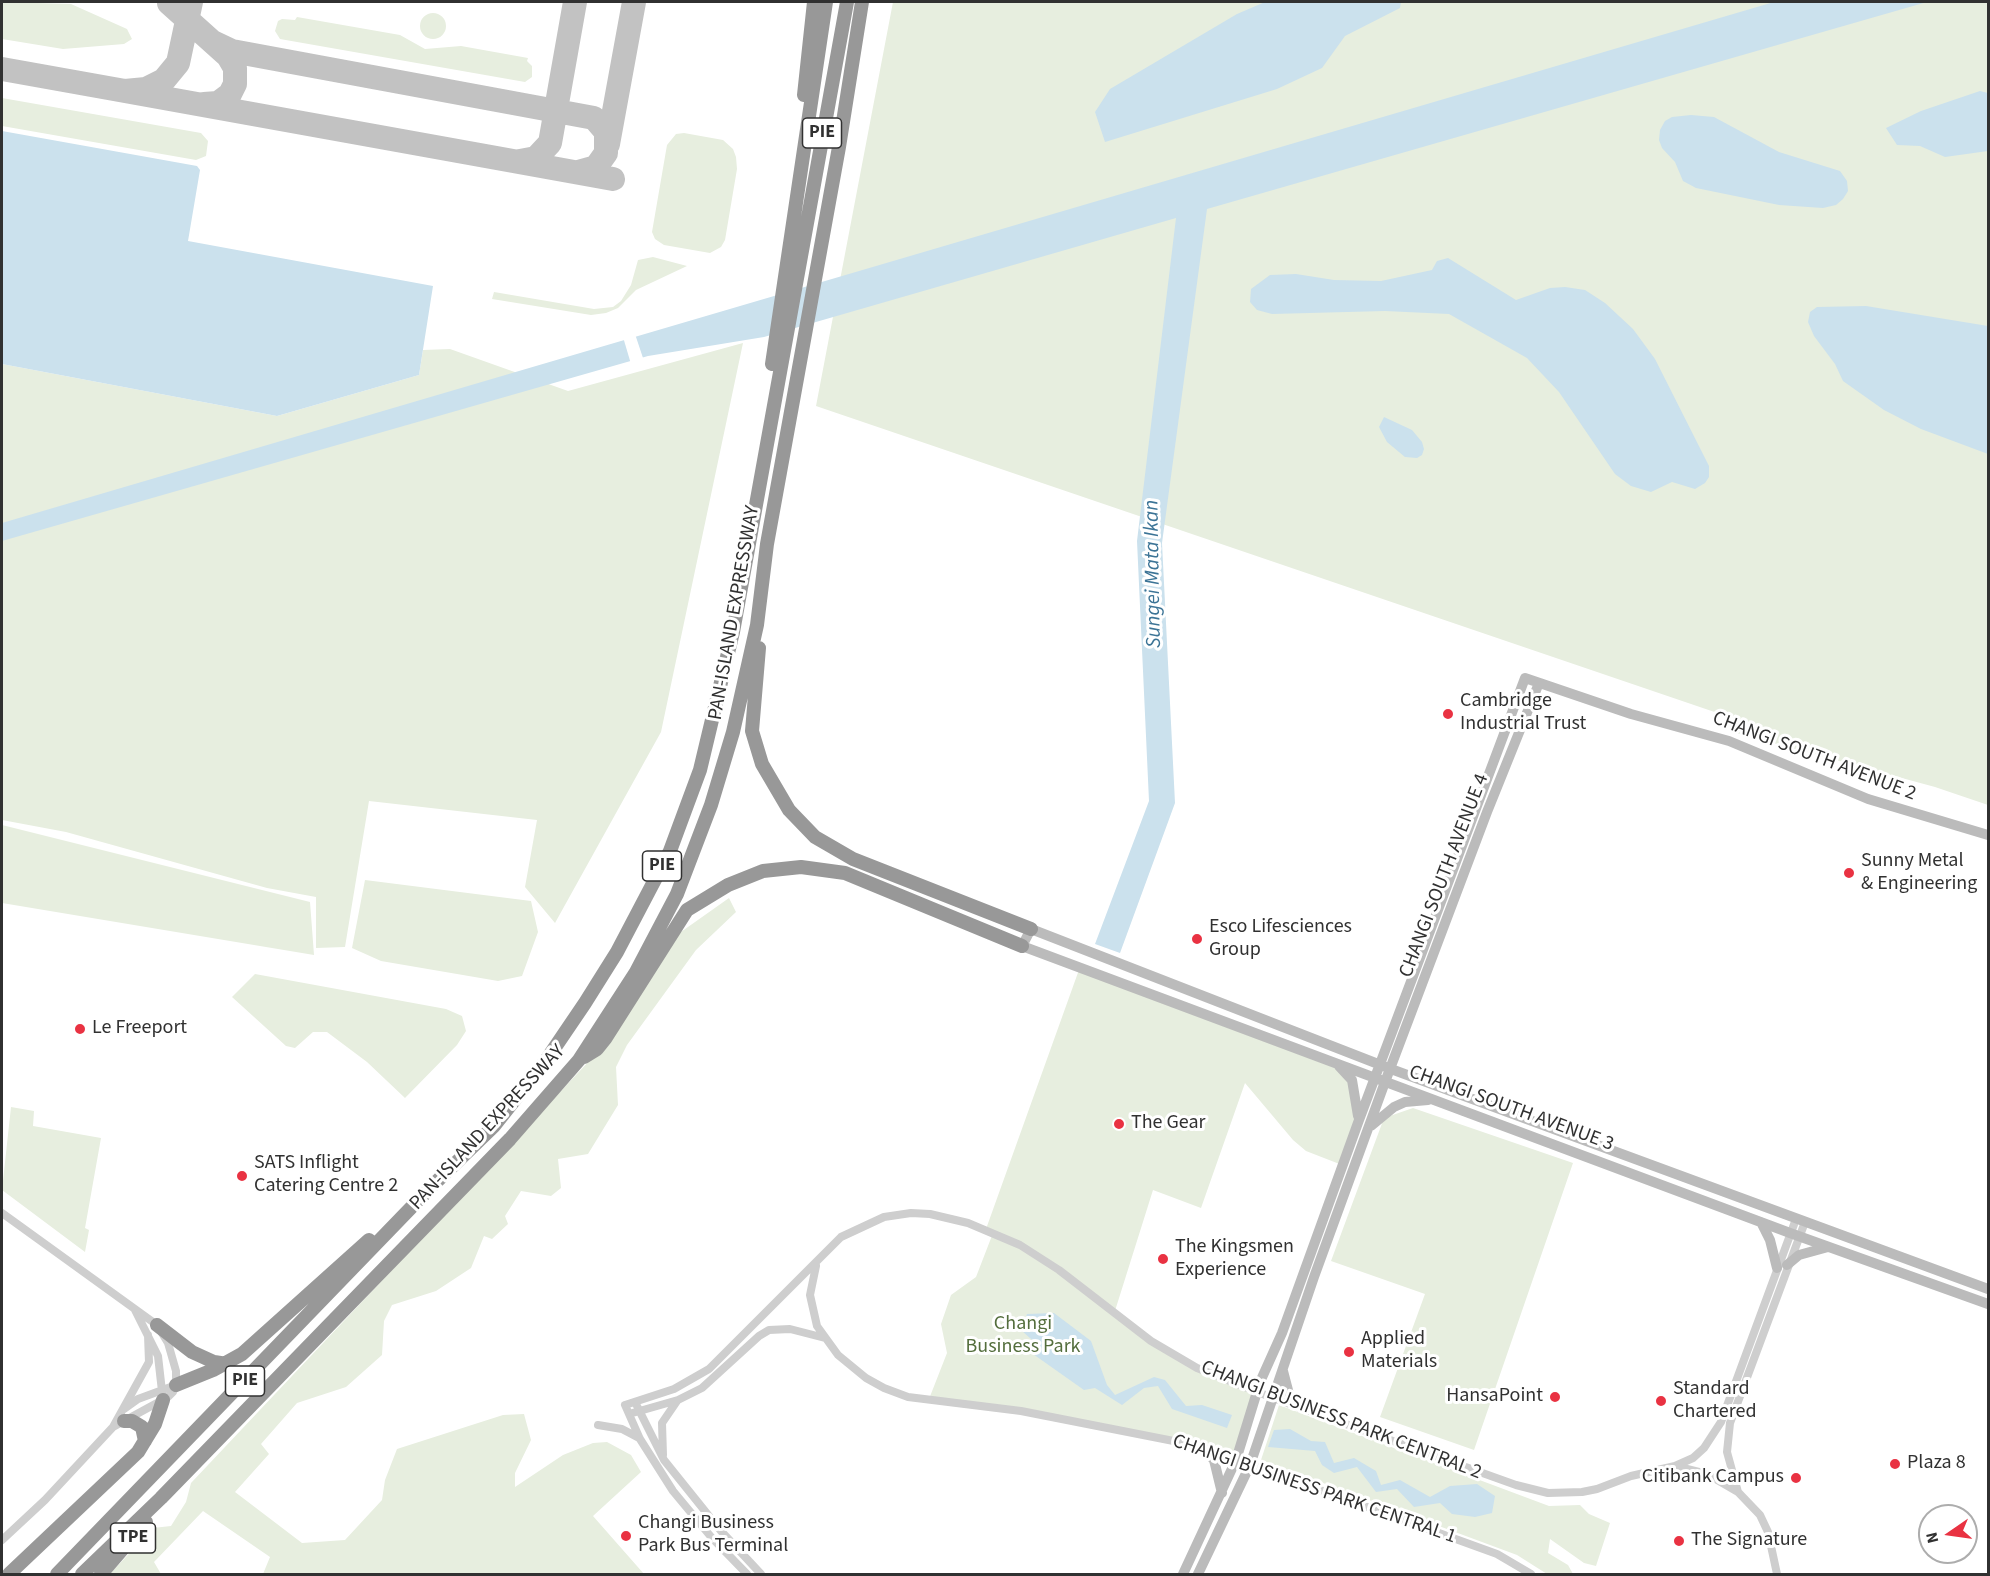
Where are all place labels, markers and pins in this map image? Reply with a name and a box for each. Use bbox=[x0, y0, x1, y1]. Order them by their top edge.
place label: Cambridge Industrial Trust bbox=[1460, 690, 1586, 737]
marker: Cambridge Industrial Trust bbox=[1441, 707, 1455, 721]
place label: Sunny Metal & Engineering bbox=[1861, 850, 1977, 897]
marker: Sunny Metal & Engineering bbox=[1842, 866, 1856, 880]
place label: Esco Lifesciences Group bbox=[1209, 916, 1352, 963]
marker: Esco Lifesciences Group bbox=[1190, 932, 1204, 946]
place label: Le Freeport bbox=[92, 1017, 187, 1041]
marker: Le Freeport bbox=[73, 1022, 87, 1036]
place label: The Gear bbox=[1131, 1112, 1206, 1136]
marker: The Gear bbox=[1112, 1117, 1126, 1131]
place label: SATS Inflight Catering Centre 2 bbox=[254, 1152, 398, 1199]
marker: SATS Inflight Catering Centre 2 bbox=[235, 1169, 249, 1183]
place label: The Kingsmen Experience bbox=[1175, 1236, 1294, 1283]
marker: The Kingsmen Experience bbox=[1156, 1252, 1170, 1266]
place label: Applied Materials bbox=[1361, 1328, 1437, 1375]
marker: Applied Materials bbox=[1342, 1345, 1356, 1359]
place label: Standard Chartered bbox=[1673, 1378, 1756, 1425]
place label: HansaPoint bbox=[1446, 1385, 1543, 1409]
marker: HansaPoint bbox=[1548, 1390, 1562, 1404]
marker: Standard Chartered bbox=[1654, 1394, 1668, 1408]
place label: Plaza 8 bbox=[1907, 1452, 1966, 1476]
marker: Plaza 8 bbox=[1888, 1457, 1902, 1471]
place label: Citibank Campus bbox=[1642, 1466, 1784, 1490]
marker: Citibank Campus bbox=[1789, 1471, 1803, 1485]
place label: Changi Business Park Bus Terminal bbox=[638, 1512, 788, 1559]
marker: Changi Business Park Bus Terminal bbox=[619, 1529, 633, 1543]
place label: The Signature bbox=[1691, 1529, 1807, 1553]
marker: The Signature bbox=[1672, 1534, 1686, 1548]

